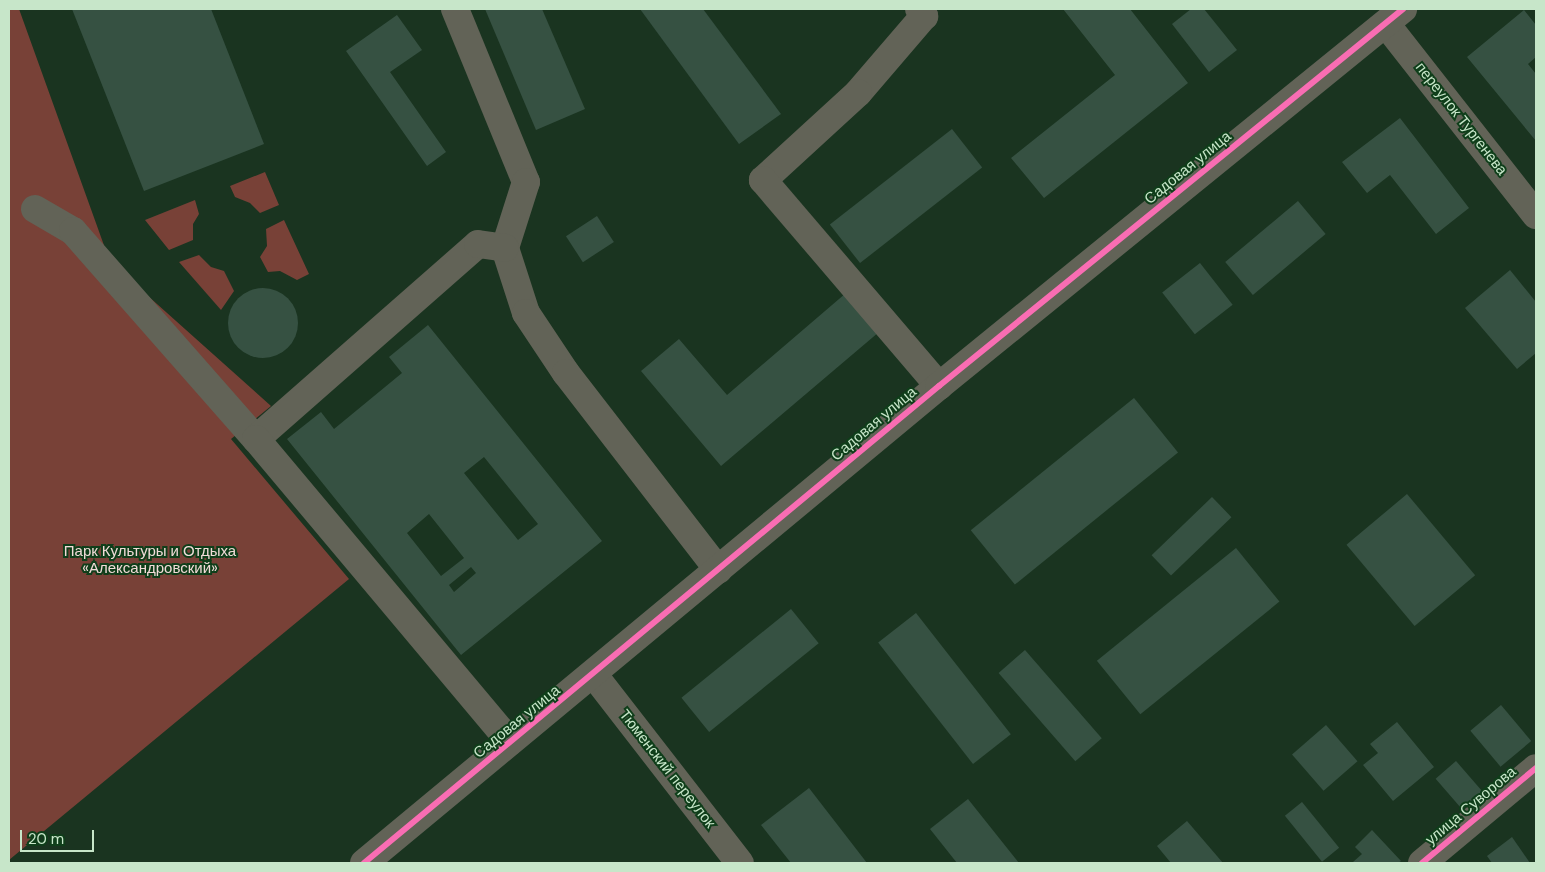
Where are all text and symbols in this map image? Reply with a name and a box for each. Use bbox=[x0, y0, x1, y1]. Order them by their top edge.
street label: переулок Тургенева bbox=[1411, 59, 1511, 179]
street label: Садовая улица bbox=[1141, 128, 1235, 208]
street label: Садовая улица bbox=[828, 383, 920, 465]
park label: Парк Культуры и Отдыха «Александровский» bbox=[64, 542, 236, 577]
street label: Садовая улица bbox=[470, 682, 564, 762]
street label: Тюменский переулок bbox=[615, 706, 719, 832]
street label: улица Суворова bbox=[1422, 763, 1520, 849]
scale bar bbox=[22, 820, 96, 852]
text: 20 m bbox=[28, 829, 64, 849]

